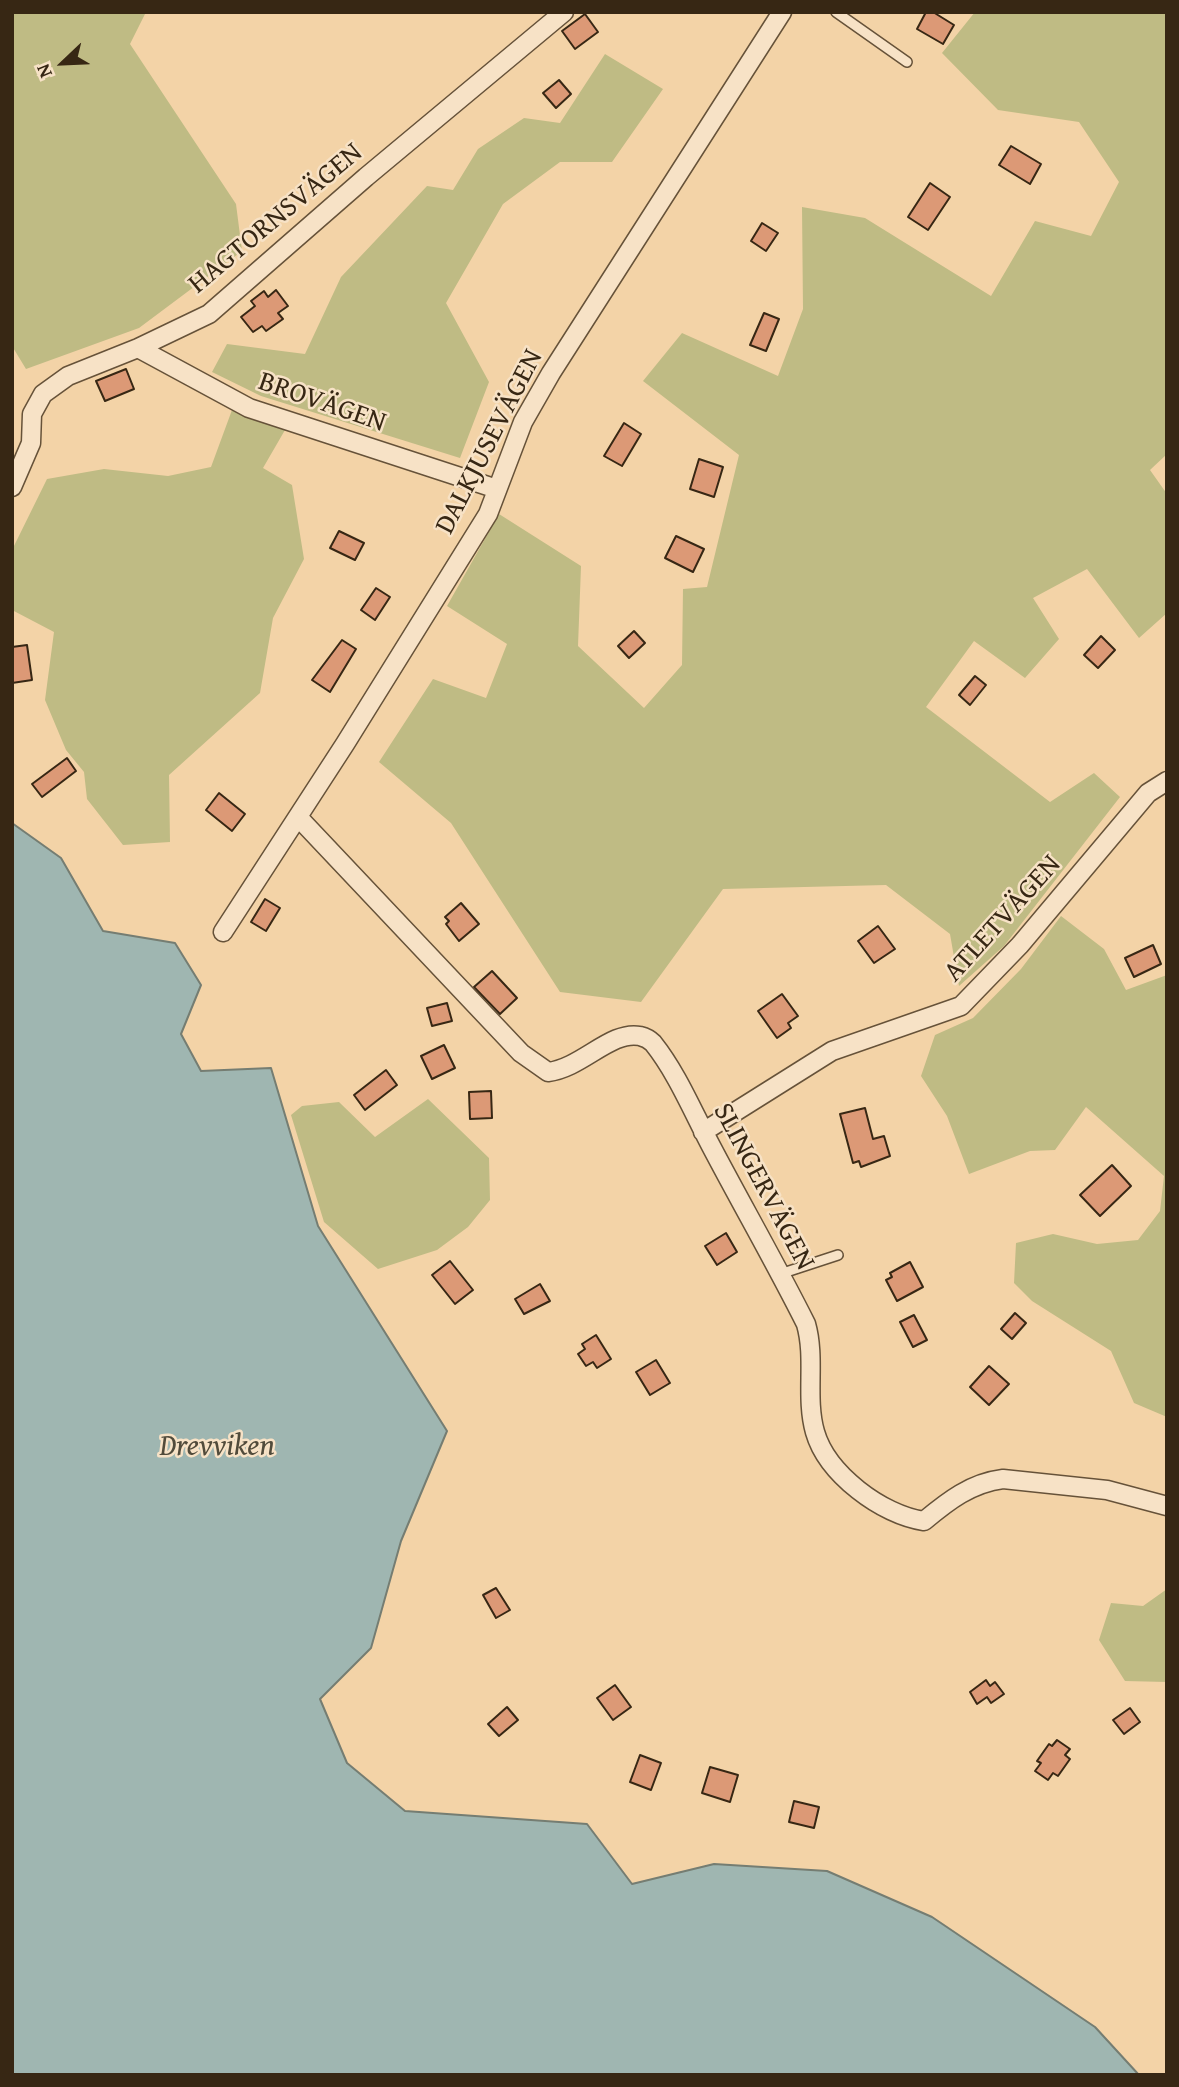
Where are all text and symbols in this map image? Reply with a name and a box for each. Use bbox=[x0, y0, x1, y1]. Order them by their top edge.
north arrow bbox=[28, 28, 98, 98]
text: N bbox=[28, 60, 59, 83]
street label: HAGTORNSVÄGEN bbox=[182, 136, 370, 302]
street label: DALKJUSEVÄGEN bbox=[429, 344, 551, 540]
street label: BROVÄGEN bbox=[254, 366, 390, 440]
street label: ATLETVÄGEN bbox=[937, 849, 1069, 989]
street label: SLINGERVÄGEN bbox=[705, 1098, 821, 1276]
water label: Drevviken bbox=[159, 1429, 275, 1465]

